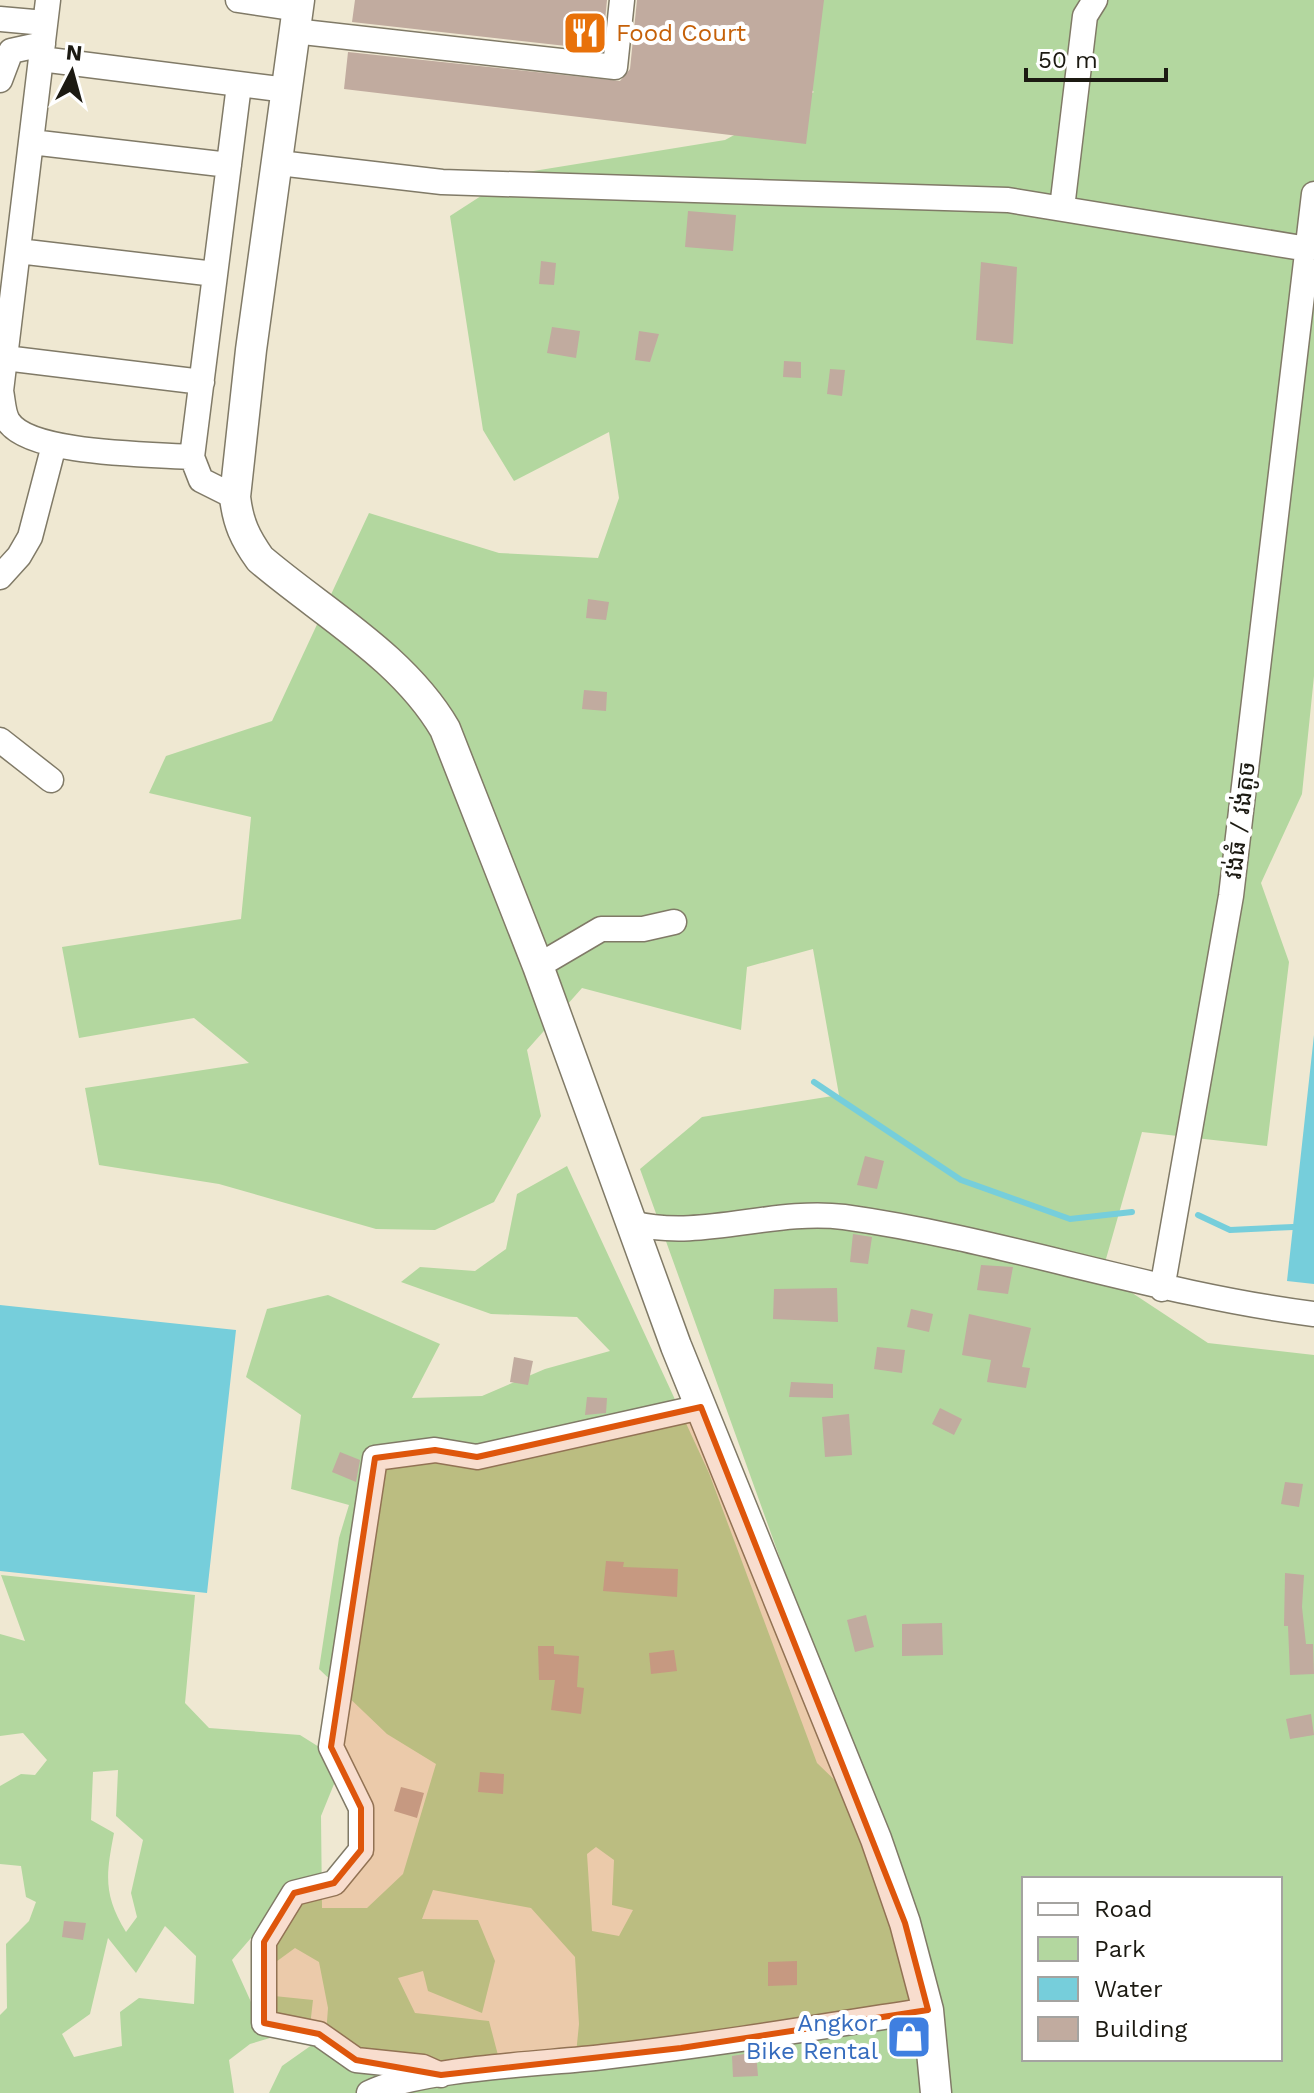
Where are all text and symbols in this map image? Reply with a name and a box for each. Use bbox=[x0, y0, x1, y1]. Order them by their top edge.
restaurant icon: Food Court bbox=[561, 9, 609, 57]
place label: Food Court bbox=[616, 19, 746, 47]
north arrow bbox=[32, 32, 112, 112]
scale bar bbox=[1026, 32, 1166, 82]
text: N bbox=[65, 39, 83, 66]
text: 50 m bbox=[1038, 46, 1098, 74]
street label: វង់ធំ / វង់តូច bbox=[1219, 760, 1263, 881]
legend bbox=[1022, 1877, 1282, 2061]
text: Road bbox=[1094, 1895, 1153, 1923]
text: Park bbox=[1094, 1935, 1146, 1963]
text: Water bbox=[1094, 1975, 1163, 2003]
place label: Angkor Bike Rental bbox=[746, 2009, 879, 2065]
shop icon: Angkor Bike Rental bbox=[885, 2013, 933, 2061]
text: Building bbox=[1094, 2015, 1187, 2043]

